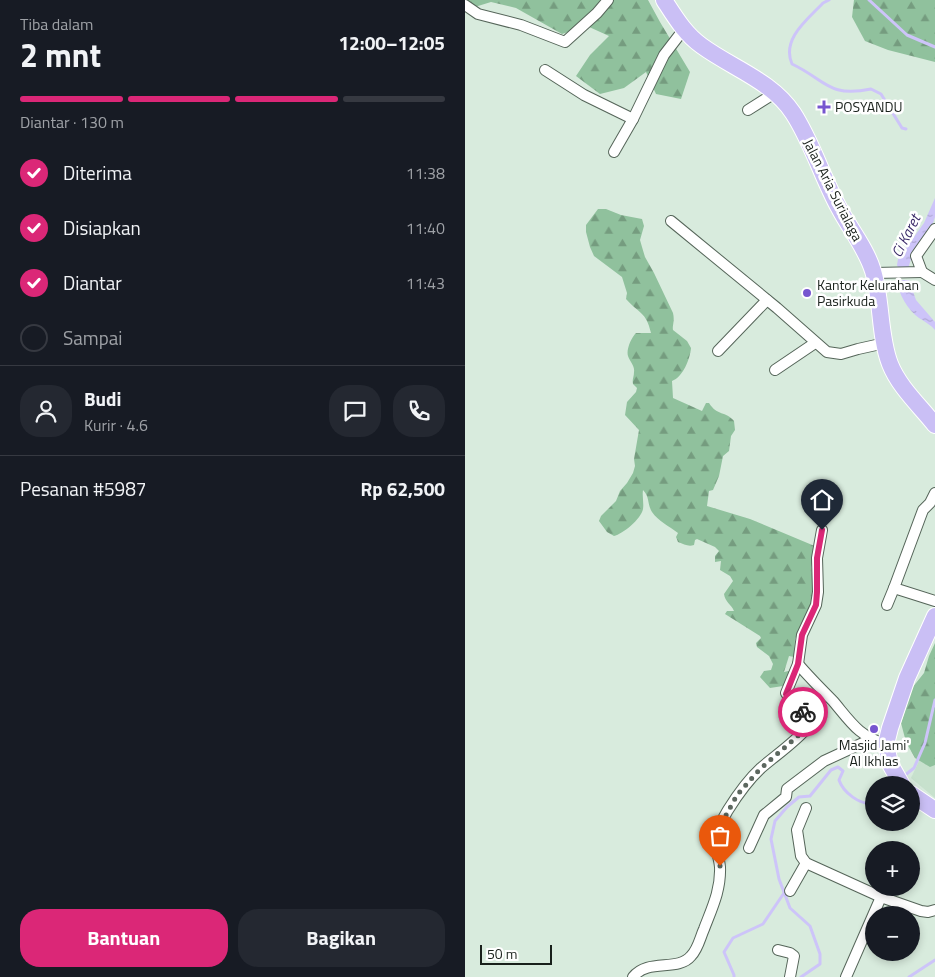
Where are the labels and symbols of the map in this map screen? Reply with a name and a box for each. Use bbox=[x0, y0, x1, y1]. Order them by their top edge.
place label: POSYANDU bbox=[835, 96, 903, 117]
marker: POSYANDU bbox=[817, 100, 831, 114]
street label: Jalan Aria Surialaga bbox=[799, 135, 868, 245]
water label: Ci Karet bbox=[885, 208, 927, 261]
place label: Kantor Kelurahan Pasirkuda bbox=[817, 274, 919, 311]
marker: Kantor Kelurahan Pasirkuda bbox=[801, 287, 813, 299]
pin bbox=[801, 479, 843, 530]
courier bbox=[778, 687, 828, 737]
marker: Masjid Jami' Al Ikhlas bbox=[868, 723, 880, 735]
place label: Masjid Jami' Al Ikhlas bbox=[839, 734, 909, 771]
pin bbox=[699, 815, 741, 866]
scale bar bbox=[480, 942, 553, 965]

